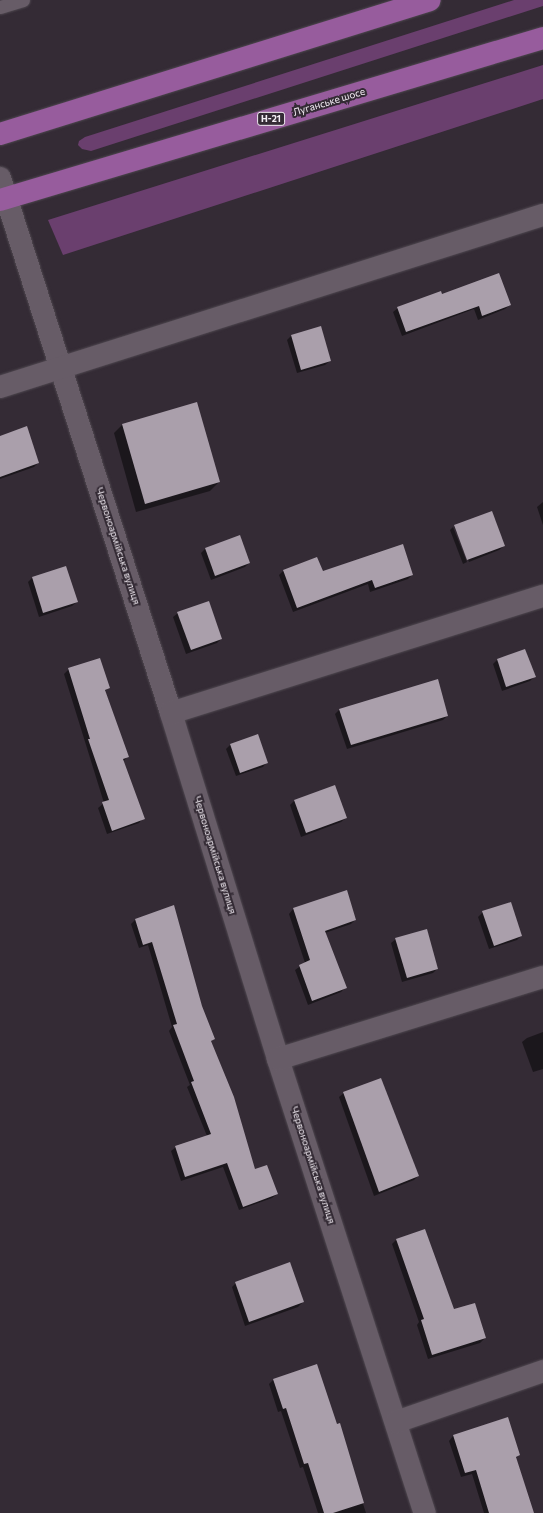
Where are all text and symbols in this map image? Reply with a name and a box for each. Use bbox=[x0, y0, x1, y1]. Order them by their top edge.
street label: Луганське шосе bbox=[291, 85, 367, 119]
road number: Н-21 bbox=[257, 112, 285, 126]
street label: Червоноармійська вулиця bbox=[93, 486, 143, 606]
street label: Червоноармійська вулиця bbox=[191, 795, 239, 915]
street label: Червоноармійська вулиця bbox=[288, 1105, 338, 1225]

